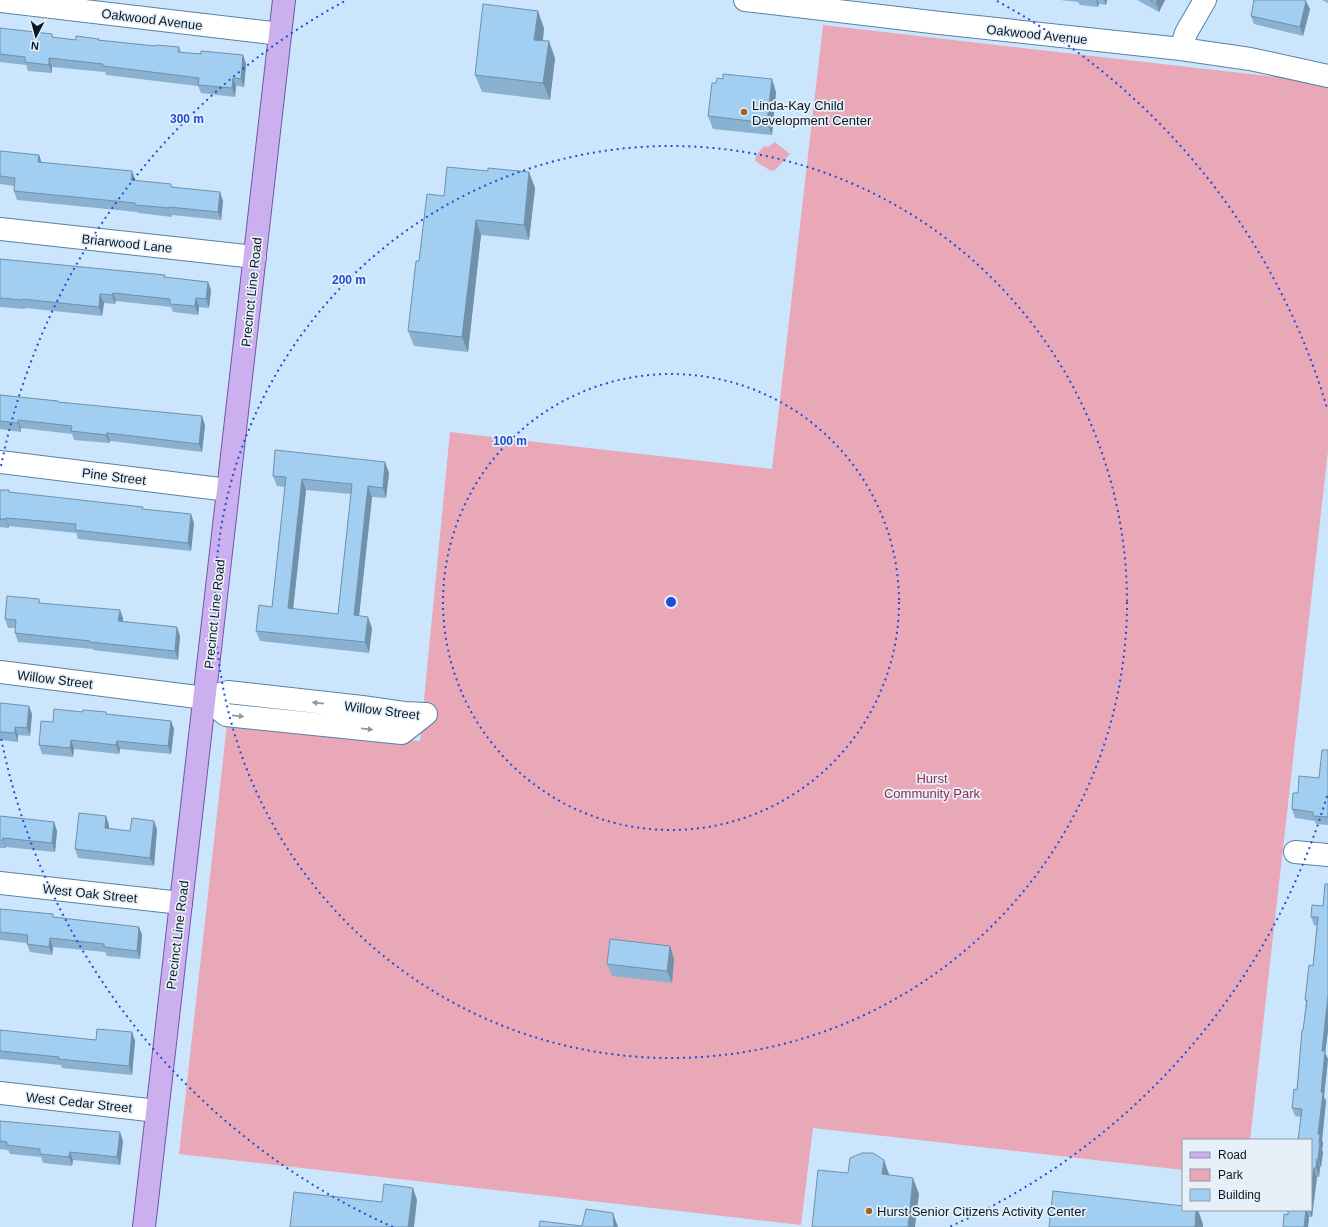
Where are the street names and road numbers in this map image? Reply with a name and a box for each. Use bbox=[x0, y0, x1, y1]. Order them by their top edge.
street label: Oakwood Avenue bbox=[101, 6, 203, 33]
street label: Oakwood Avenue bbox=[986, 22, 1088, 47]
street label: Briarwood Lane bbox=[81, 231, 173, 256]
street label: Precinct Line Road bbox=[238, 237, 265, 347]
street label: Pine Street bbox=[81, 465, 147, 488]
street label: Precinct Line Road bbox=[201, 559, 228, 669]
street label: Willow Street bbox=[16, 667, 94, 692]
street label: Willow Street bbox=[343, 698, 421, 723]
street label: Precinct Line Road bbox=[163, 880, 192, 990]
street label: West Oak Street bbox=[42, 881, 138, 906]
street label: West Cedar Street bbox=[25, 1089, 133, 1116]

